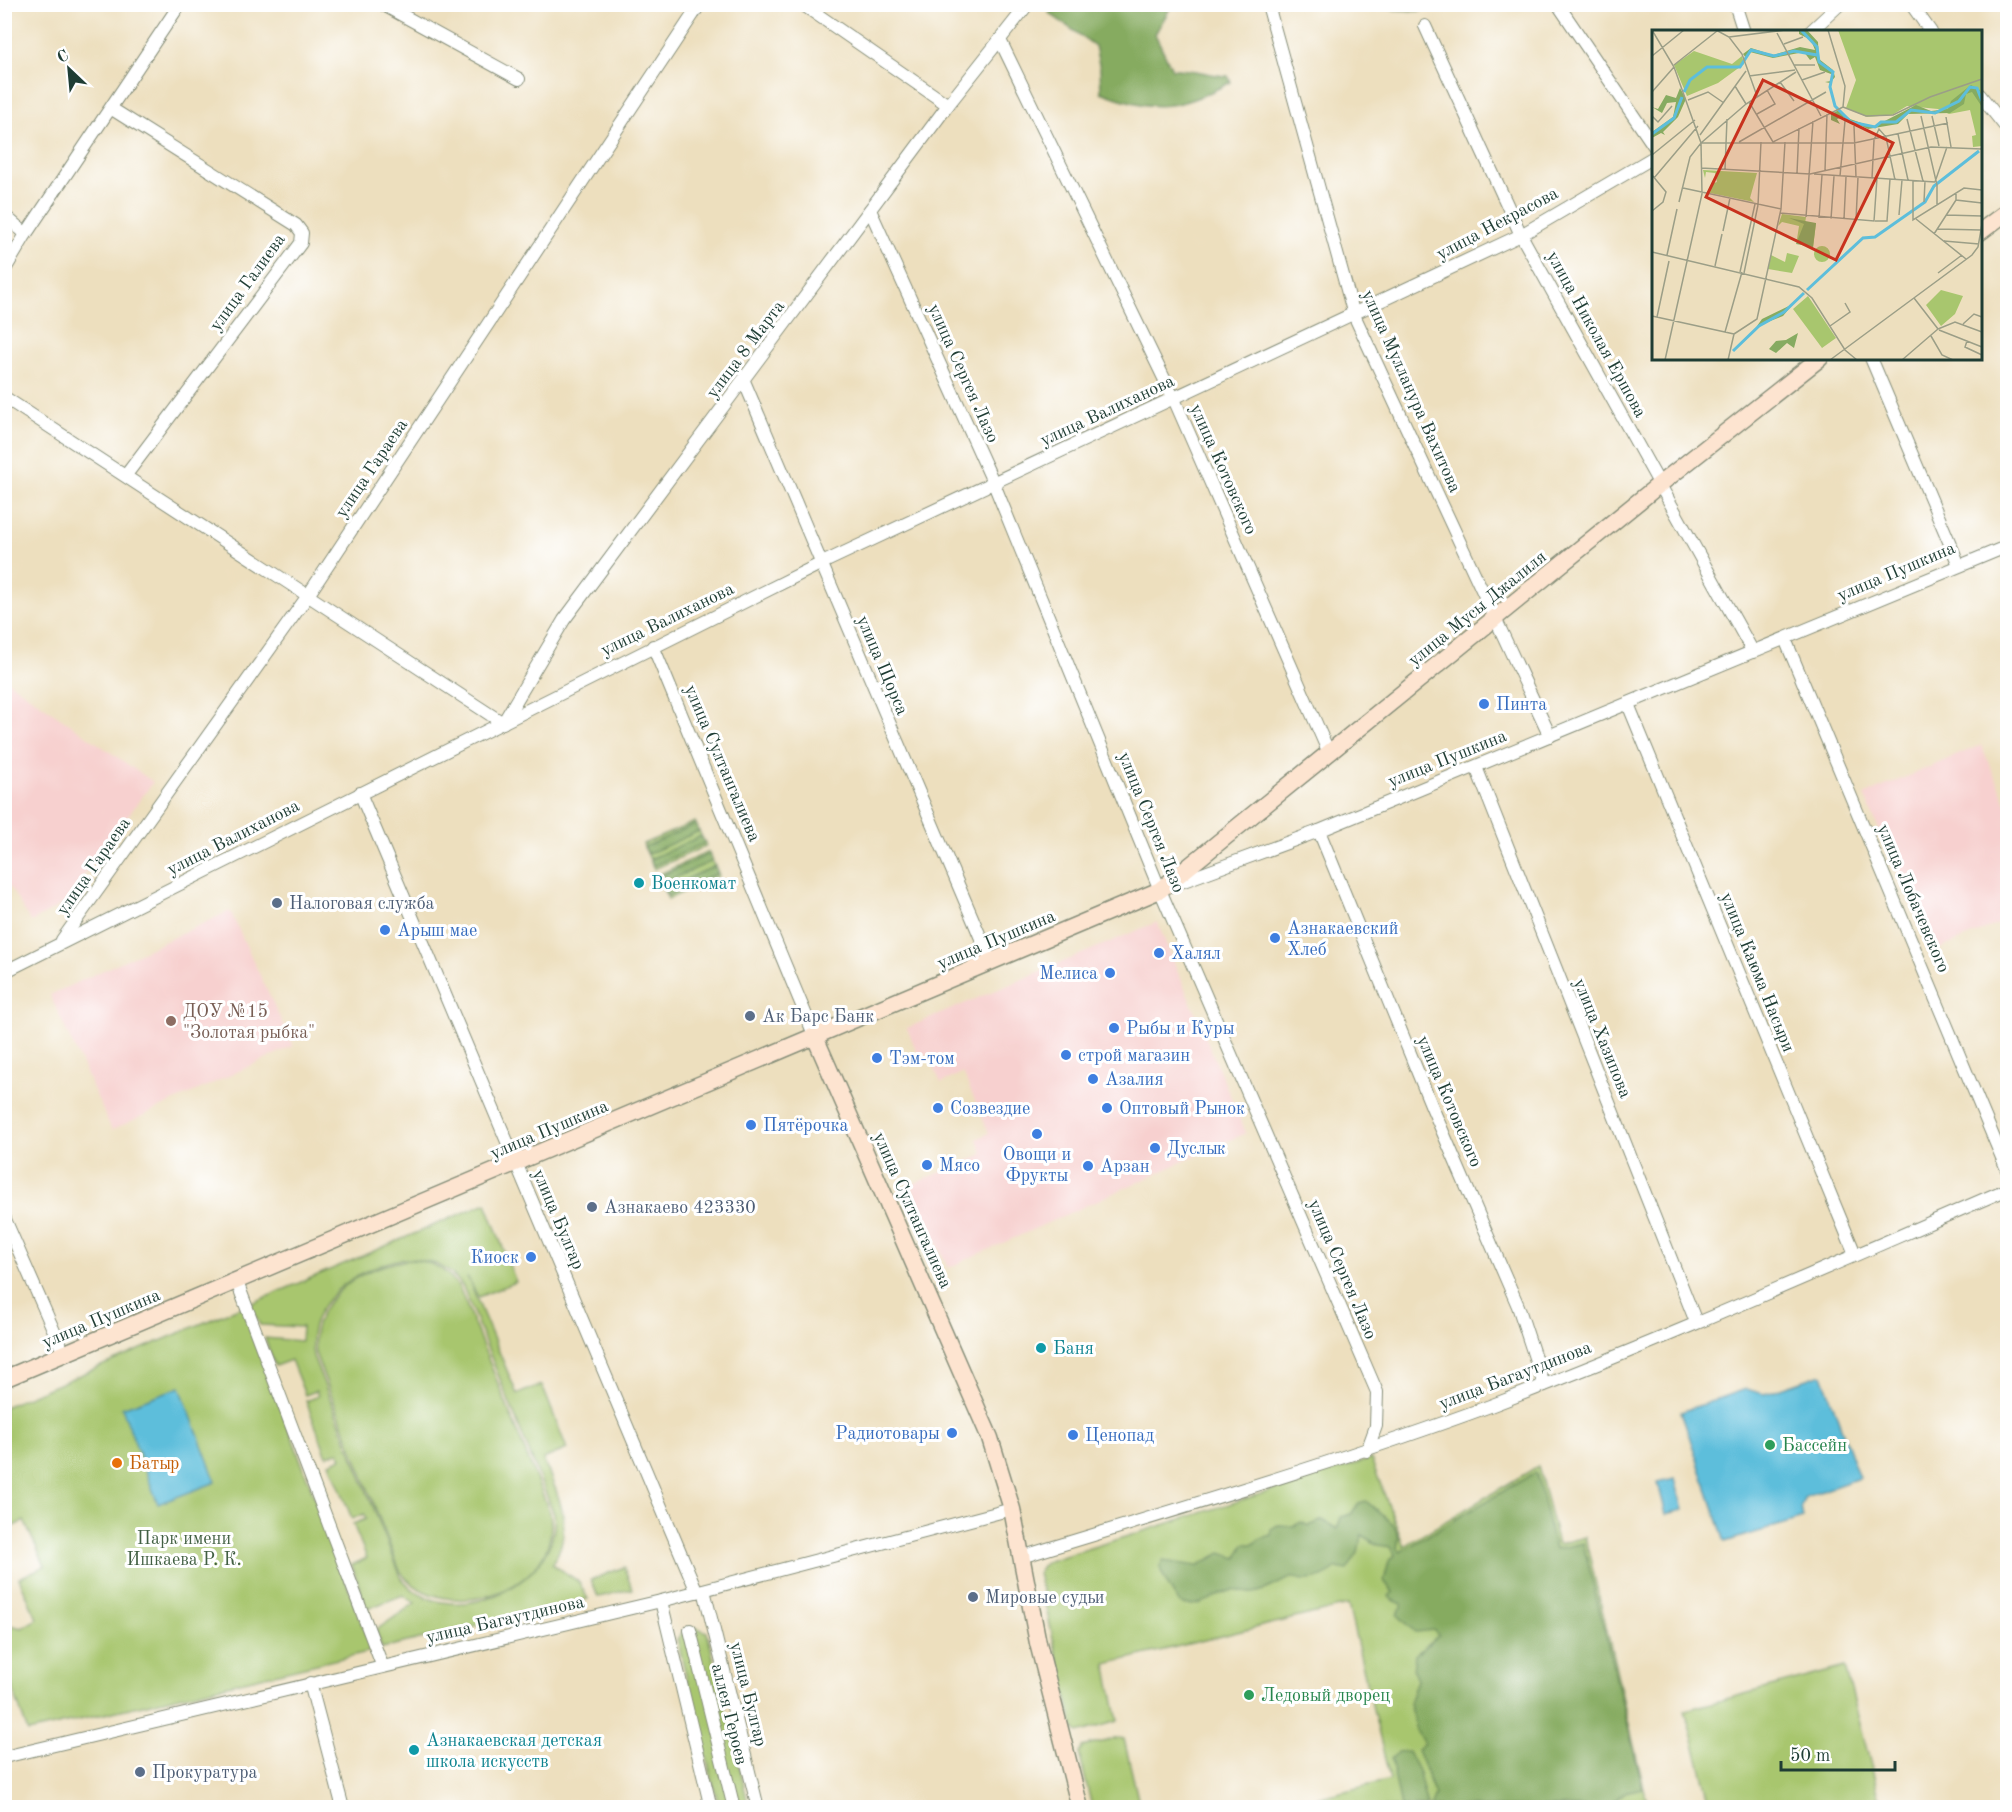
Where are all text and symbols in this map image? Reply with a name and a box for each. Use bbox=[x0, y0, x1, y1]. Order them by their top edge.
inset map bbox=[1652, 30, 1982, 360]
north arrow bbox=[39, 39, 99, 99]
text: С bbox=[55, 48, 72, 67]
street label: улица Некрасова bbox=[1434, 184, 1561, 264]
street label: улица Галиева bbox=[207, 231, 289, 334]
street label: улица Николая Ершова bbox=[1543, 248, 1649, 421]
street label: улица Мулланура Вахитова bbox=[1358, 287, 1464, 496]
street label: улица 8 Марта bbox=[703, 297, 788, 402]
street label: улица Сергея Лазо bbox=[924, 301, 1002, 446]
street label: улица Валиханова bbox=[1038, 372, 1177, 450]
street label: улица Котовского bbox=[1186, 401, 1260, 537]
street label: улица Гараева bbox=[332, 416, 411, 521]
street label: улица Пушкина bbox=[1835, 539, 1958, 605]
street label: улица Мусы Джалиля bbox=[1405, 548, 1550, 670]
street label: улица Валиханова bbox=[598, 580, 737, 660]
street label: улица Щорса bbox=[853, 613, 911, 718]
street label: улица Султангалиева bbox=[681, 682, 763, 845]
place label: Пинта bbox=[1496, 696, 1547, 714]
marker: Пинта bbox=[1477, 697, 1491, 711]
street label: улица Пушкина bbox=[1386, 727, 1509, 791]
street label: улица Сергея Лазо bbox=[1115, 749, 1188, 895]
street label: улица Валиханова bbox=[164, 797, 303, 879]
street label: улица Гараева bbox=[54, 814, 134, 919]
street label: улица Лобачевского bbox=[1874, 821, 1953, 975]
place label: Военкомат bbox=[651, 875, 736, 893]
marker: Военкомат bbox=[632, 876, 646, 890]
street label: улица Каюма Насыри bbox=[1717, 890, 1797, 1055]
place label: Налоговая служба bbox=[289, 895, 435, 913]
marker: Налоговая служба bbox=[270, 896, 284, 910]
street label: улица Пушкина bbox=[935, 907, 1058, 973]
place label: Азнакаевский Хлеб bbox=[1287, 920, 1398, 959]
place label: Арыш мае bbox=[397, 922, 477, 940]
marker: Арыш мае bbox=[378, 923, 392, 937]
marker: Азнакаевский Хлеб bbox=[1268, 931, 1282, 945]
place label: Халял bbox=[1171, 945, 1221, 963]
marker: Халял bbox=[1152, 946, 1166, 960]
place label: Мелиса bbox=[1039, 965, 1098, 983]
marker: Мелиса bbox=[1103, 966, 1117, 980]
street label: улица Хазипова bbox=[1570, 976, 1634, 1101]
place label: ДОУ №15 "Золотая рыбка" bbox=[183, 1003, 315, 1042]
place label: Ак Барс Банк bbox=[762, 1008, 874, 1026]
marker: Ак Барс Банк bbox=[743, 1009, 757, 1023]
marker: ДОУ №15 "Золотая рыбка" bbox=[164, 1014, 178, 1028]
place label: Рыбы и Куры bbox=[1126, 1020, 1235, 1038]
marker: Рыбы и Куры bbox=[1107, 1021, 1121, 1035]
street label: улица Котовского bbox=[1413, 1033, 1485, 1170]
place label: строй магазин bbox=[1078, 1047, 1190, 1065]
marker: строй магазин bbox=[1059, 1048, 1073, 1062]
place label: Тэм-том bbox=[889, 1050, 955, 1068]
marker: Тэм-том bbox=[870, 1051, 884, 1065]
place label: Азалия bbox=[1105, 1071, 1164, 1089]
marker: Азалия bbox=[1086, 1072, 1100, 1086]
street label: улица Пушкина bbox=[488, 1097, 611, 1163]
place label: Созвездие bbox=[950, 1100, 1030, 1118]
place label: Оптовый Рынок bbox=[1119, 1100, 1245, 1118]
marker: Созвездие bbox=[931, 1101, 945, 1115]
marker: Оптовый Рынок bbox=[1100, 1101, 1114, 1115]
place label: Пятёрочка bbox=[763, 1117, 849, 1135]
marker: Пятёрочка bbox=[744, 1118, 758, 1132]
marker: Овощи и Фрукты bbox=[1030, 1127, 1044, 1141]
street label: улица Султангалиева bbox=[870, 1130, 955, 1291]
place label: Дуслык bbox=[1167, 1140, 1226, 1158]
marker: Дуслык bbox=[1148, 1141, 1162, 1155]
place label: Овощи и Фрукты bbox=[1003, 1146, 1071, 1185]
place label: Мясо bbox=[939, 1157, 980, 1175]
marker: Мясо bbox=[920, 1158, 934, 1172]
place label: Арзан bbox=[1100, 1158, 1150, 1176]
marker: Арзан bbox=[1081, 1159, 1095, 1173]
street label: улица Булгар bbox=[529, 1167, 587, 1272]
street label: улица Сергея Лазо bbox=[1304, 1197, 1380, 1342]
place label: Азнакаево 423330 bbox=[604, 1199, 756, 1217]
marker: Азнакаево 423330 bbox=[585, 1200, 599, 1214]
place label: Киоск bbox=[470, 1249, 519, 1267]
marker: Киоск bbox=[524, 1250, 538, 1264]
street label: улица Пушкина bbox=[40, 1286, 163, 1352]
street label: улица Багаутдинова bbox=[1437, 1339, 1594, 1413]
place label: Баня bbox=[1053, 1340, 1094, 1358]
marker: Баня bbox=[1034, 1341, 1048, 1355]
place label: Радиотовары bbox=[835, 1425, 940, 1443]
marker: Радиотовары bbox=[945, 1426, 959, 1440]
place label: Ценопад bbox=[1085, 1427, 1154, 1445]
marker: Ценопад bbox=[1066, 1428, 1080, 1442]
place label: Бассейн bbox=[1782, 1437, 1847, 1455]
marker: Бассейн bbox=[1763, 1438, 1777, 1452]
place label: Батыр bbox=[129, 1455, 179, 1473]
marker: Батыр bbox=[110, 1456, 124, 1470]
park label: Парк имени Ишкаева Р. К. bbox=[126, 1530, 242, 1569]
place label: Мировые судьи bbox=[985, 1589, 1104, 1607]
marker: Мировые судьи bbox=[966, 1590, 980, 1604]
street label: улица Багаутдинова bbox=[424, 1593, 586, 1647]
street label: улица Булгар bbox=[726, 1640, 770, 1748]
street label: аллея Героев bbox=[708, 1662, 750, 1767]
place label: Ледовый дворец bbox=[1261, 1687, 1390, 1705]
marker: Ледовый дворец bbox=[1242, 1688, 1256, 1702]
place label: Азнакаевская детская школа искусств bbox=[426, 1732, 602, 1771]
scale bar bbox=[1781, 1734, 1895, 1772]
marker: Азнакаевская детская школа искусств bbox=[407, 1743, 421, 1757]
text: 50 m bbox=[1790, 1747, 1830, 1765]
place label: Прокуратура bbox=[152, 1764, 258, 1782]
marker: Прокуратура bbox=[133, 1765, 147, 1779]

